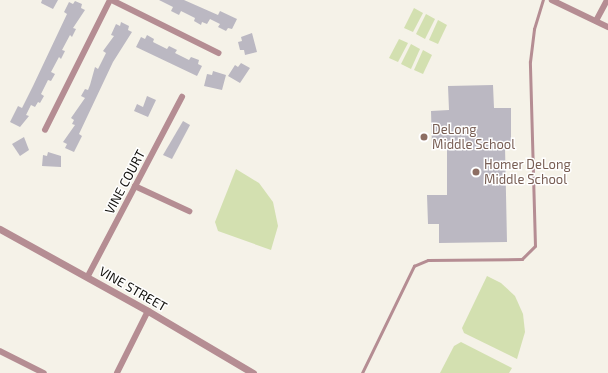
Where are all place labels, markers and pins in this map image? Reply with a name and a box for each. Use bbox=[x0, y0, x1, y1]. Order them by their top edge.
place label: DeLong Middle School bbox=[432, 122, 515, 153]
marker: DeLong Middle School bbox=[419, 132, 429, 142]
place label: Homer DeLong Middle School bbox=[484, 157, 571, 188]
marker: Homer DeLong Middle School bbox=[471, 167, 481, 177]

